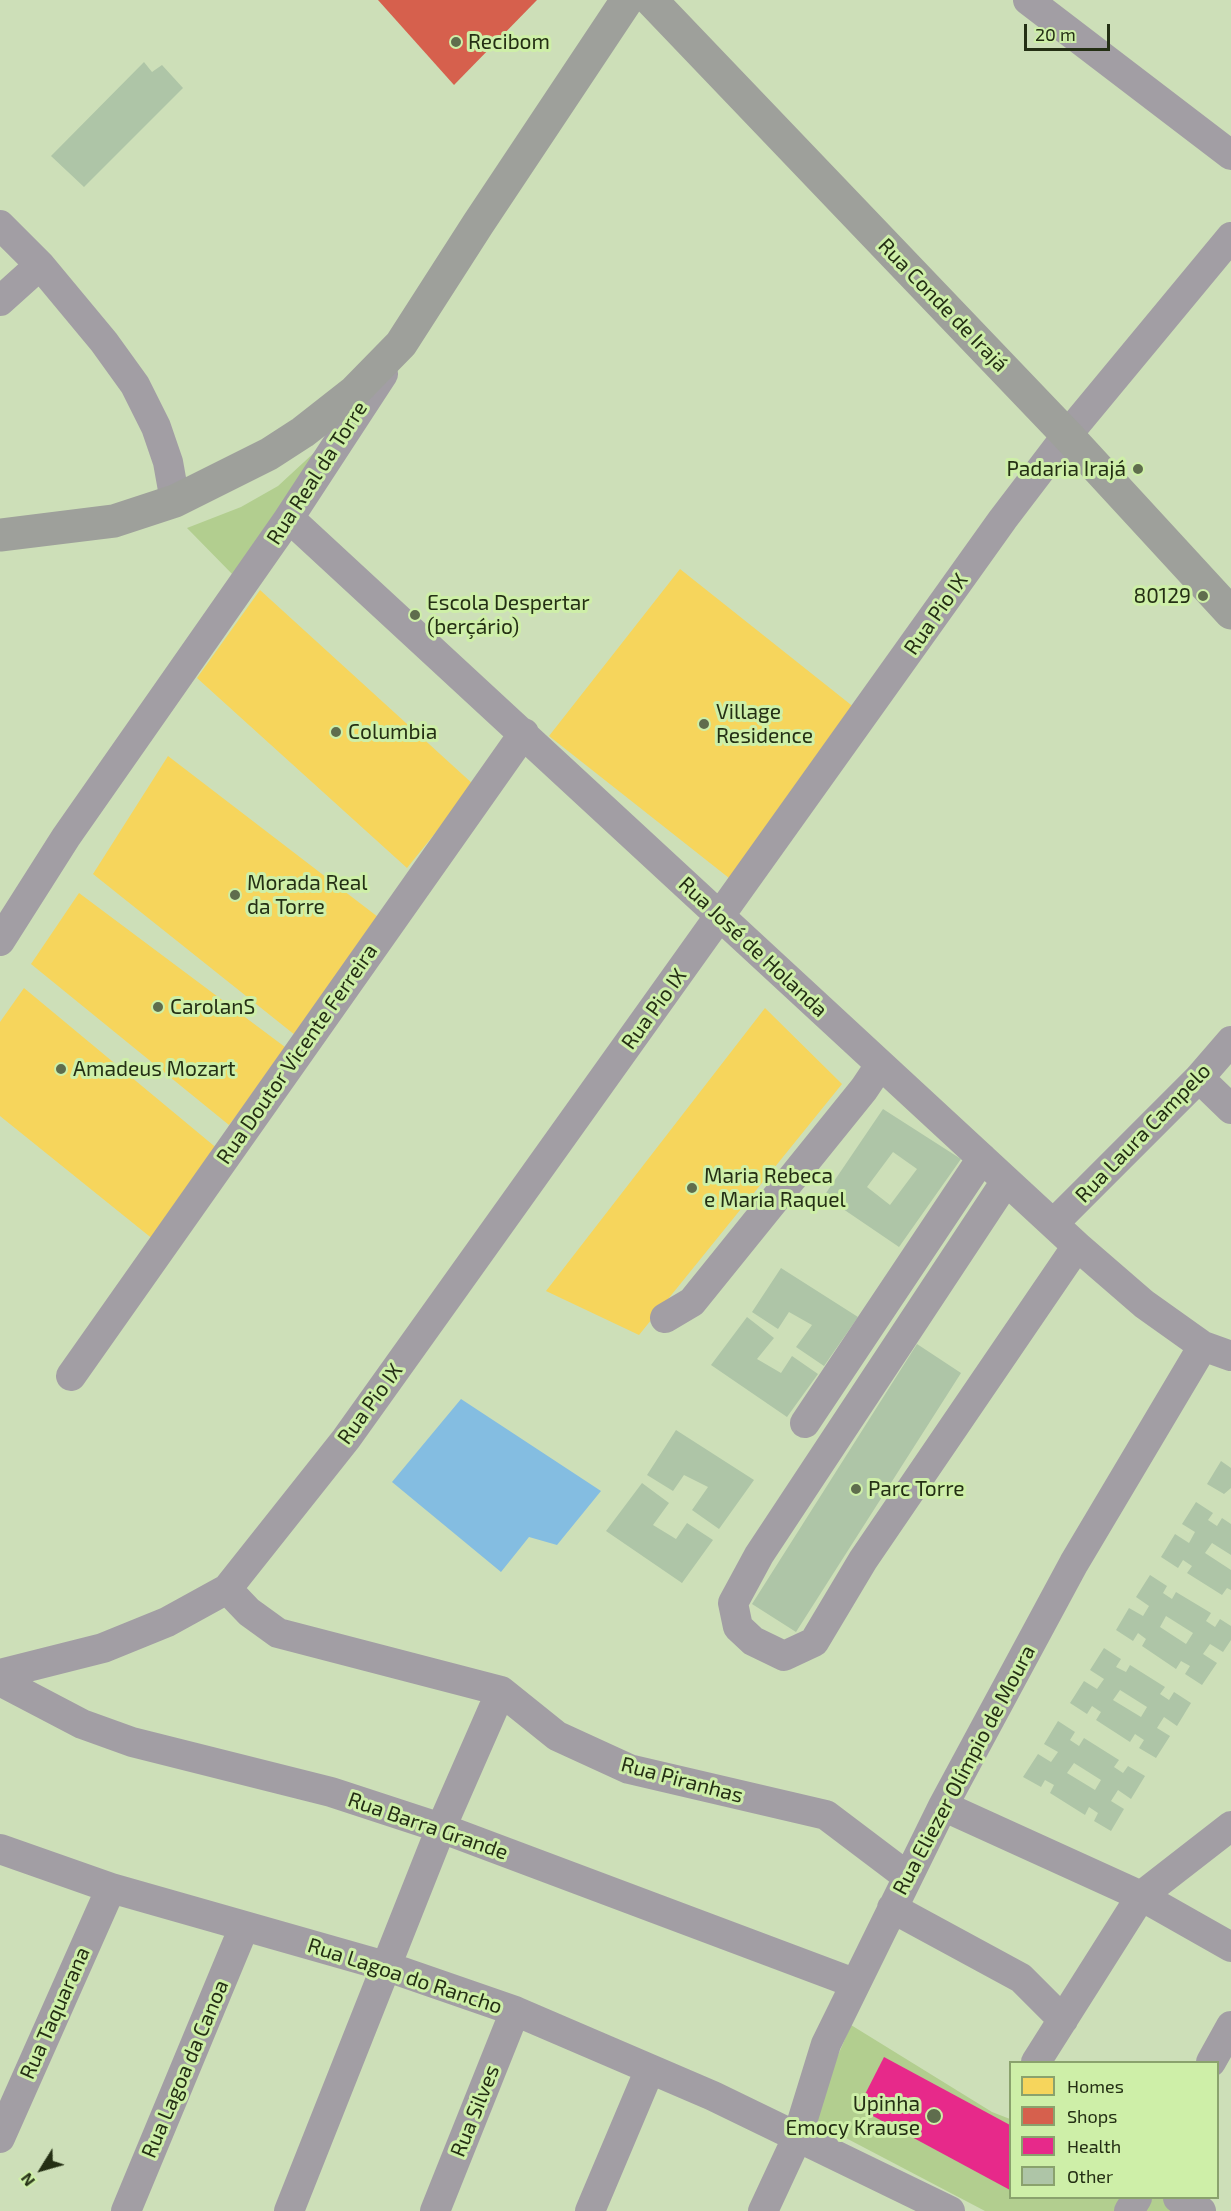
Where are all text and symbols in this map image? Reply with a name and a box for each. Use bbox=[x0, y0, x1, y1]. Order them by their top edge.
scale bar bbox=[1027, 12, 1112, 50]
text: 20 m bbox=[1035, 23, 1076, 45]
place label: Recibom bbox=[468, 29, 550, 55]
marker: Recibom bbox=[449, 35, 463, 49]
street label: Rua Conde de Irajá bbox=[873, 233, 1013, 377]
street label: Rua Real da Torre bbox=[261, 397, 373, 549]
place label: Padaria Irajá bbox=[1007, 456, 1126, 482]
marker: Padaria Irajá bbox=[1131, 462, 1145, 476]
street label: Rua Pio IX bbox=[899, 568, 973, 660]
place label: 80129 bbox=[1133, 583, 1191, 609]
marker: 80129 bbox=[1196, 589, 1210, 603]
place label: Escola Despertar (berçário) bbox=[427, 590, 590, 640]
marker: Escola Despertar (berçário) bbox=[408, 608, 422, 622]
place label: Village Residence bbox=[716, 699, 813, 749]
marker: Village Residence bbox=[697, 717, 711, 731]
place label: Columbia bbox=[348, 719, 437, 745]
marker: Columbia bbox=[329, 725, 343, 739]
place label: Morada Real da Torre bbox=[247, 870, 367, 920]
street label: Rua José de Holanda bbox=[673, 872, 833, 1022]
marker: Morada Real da Torre bbox=[228, 888, 242, 902]
street label: Rua Doutor Vicente Ferreira bbox=[211, 939, 383, 1169]
street label: Rua Pio IX bbox=[616, 964, 692, 1054]
place label: CarolanS bbox=[170, 994, 255, 1020]
marker: CarolanS bbox=[151, 1000, 165, 1014]
place label: Amadeus Mozart bbox=[73, 1056, 236, 1082]
street label: Rua Laura Campelo bbox=[1070, 1058, 1216, 1208]
marker: Amadeus Mozart bbox=[54, 1062, 68, 1076]
place label: Maria Rebeca e Maria Raquel bbox=[704, 1163, 846, 1213]
marker: Maria Rebeca e Maria Raquel bbox=[685, 1181, 699, 1195]
street label: Rua Pio IX bbox=[332, 1359, 408, 1449]
place label: Parc Torre bbox=[868, 1476, 965, 1502]
marker: Parc Torre bbox=[849, 1482, 863, 1496]
street label: Rua Eliezer Olímpio de Moura bbox=[887, 1641, 1041, 1899]
street label: Rua Piranhas bbox=[618, 1752, 746, 1808]
street label: Rua Barra Grande bbox=[345, 1787, 511, 1865]
street label: Rua Lagoa do Rancho bbox=[305, 1933, 505, 2019]
street label: Rua Taquarana bbox=[15, 1943, 95, 2083]
street label: Rua Lagoa da Canoa bbox=[136, 1976, 234, 2162]
street label: Rua Silves bbox=[445, 2061, 505, 2161]
legend bbox=[1009, 2061, 1219, 2199]
text: Homes bbox=[1067, 2075, 1124, 2097]
place label: Upinha Emocy Krause bbox=[786, 2091, 920, 2141]
text: Shops bbox=[1067, 2105, 1117, 2127]
marker: Upinha Emocy Krause bbox=[925, 2107, 943, 2125]
text: Health bbox=[1067, 2135, 1121, 2157]
north arrow bbox=[12, 2139, 72, 2199]
text: Other bbox=[1067, 2165, 1113, 2187]
text: N bbox=[16, 2170, 38, 2190]

